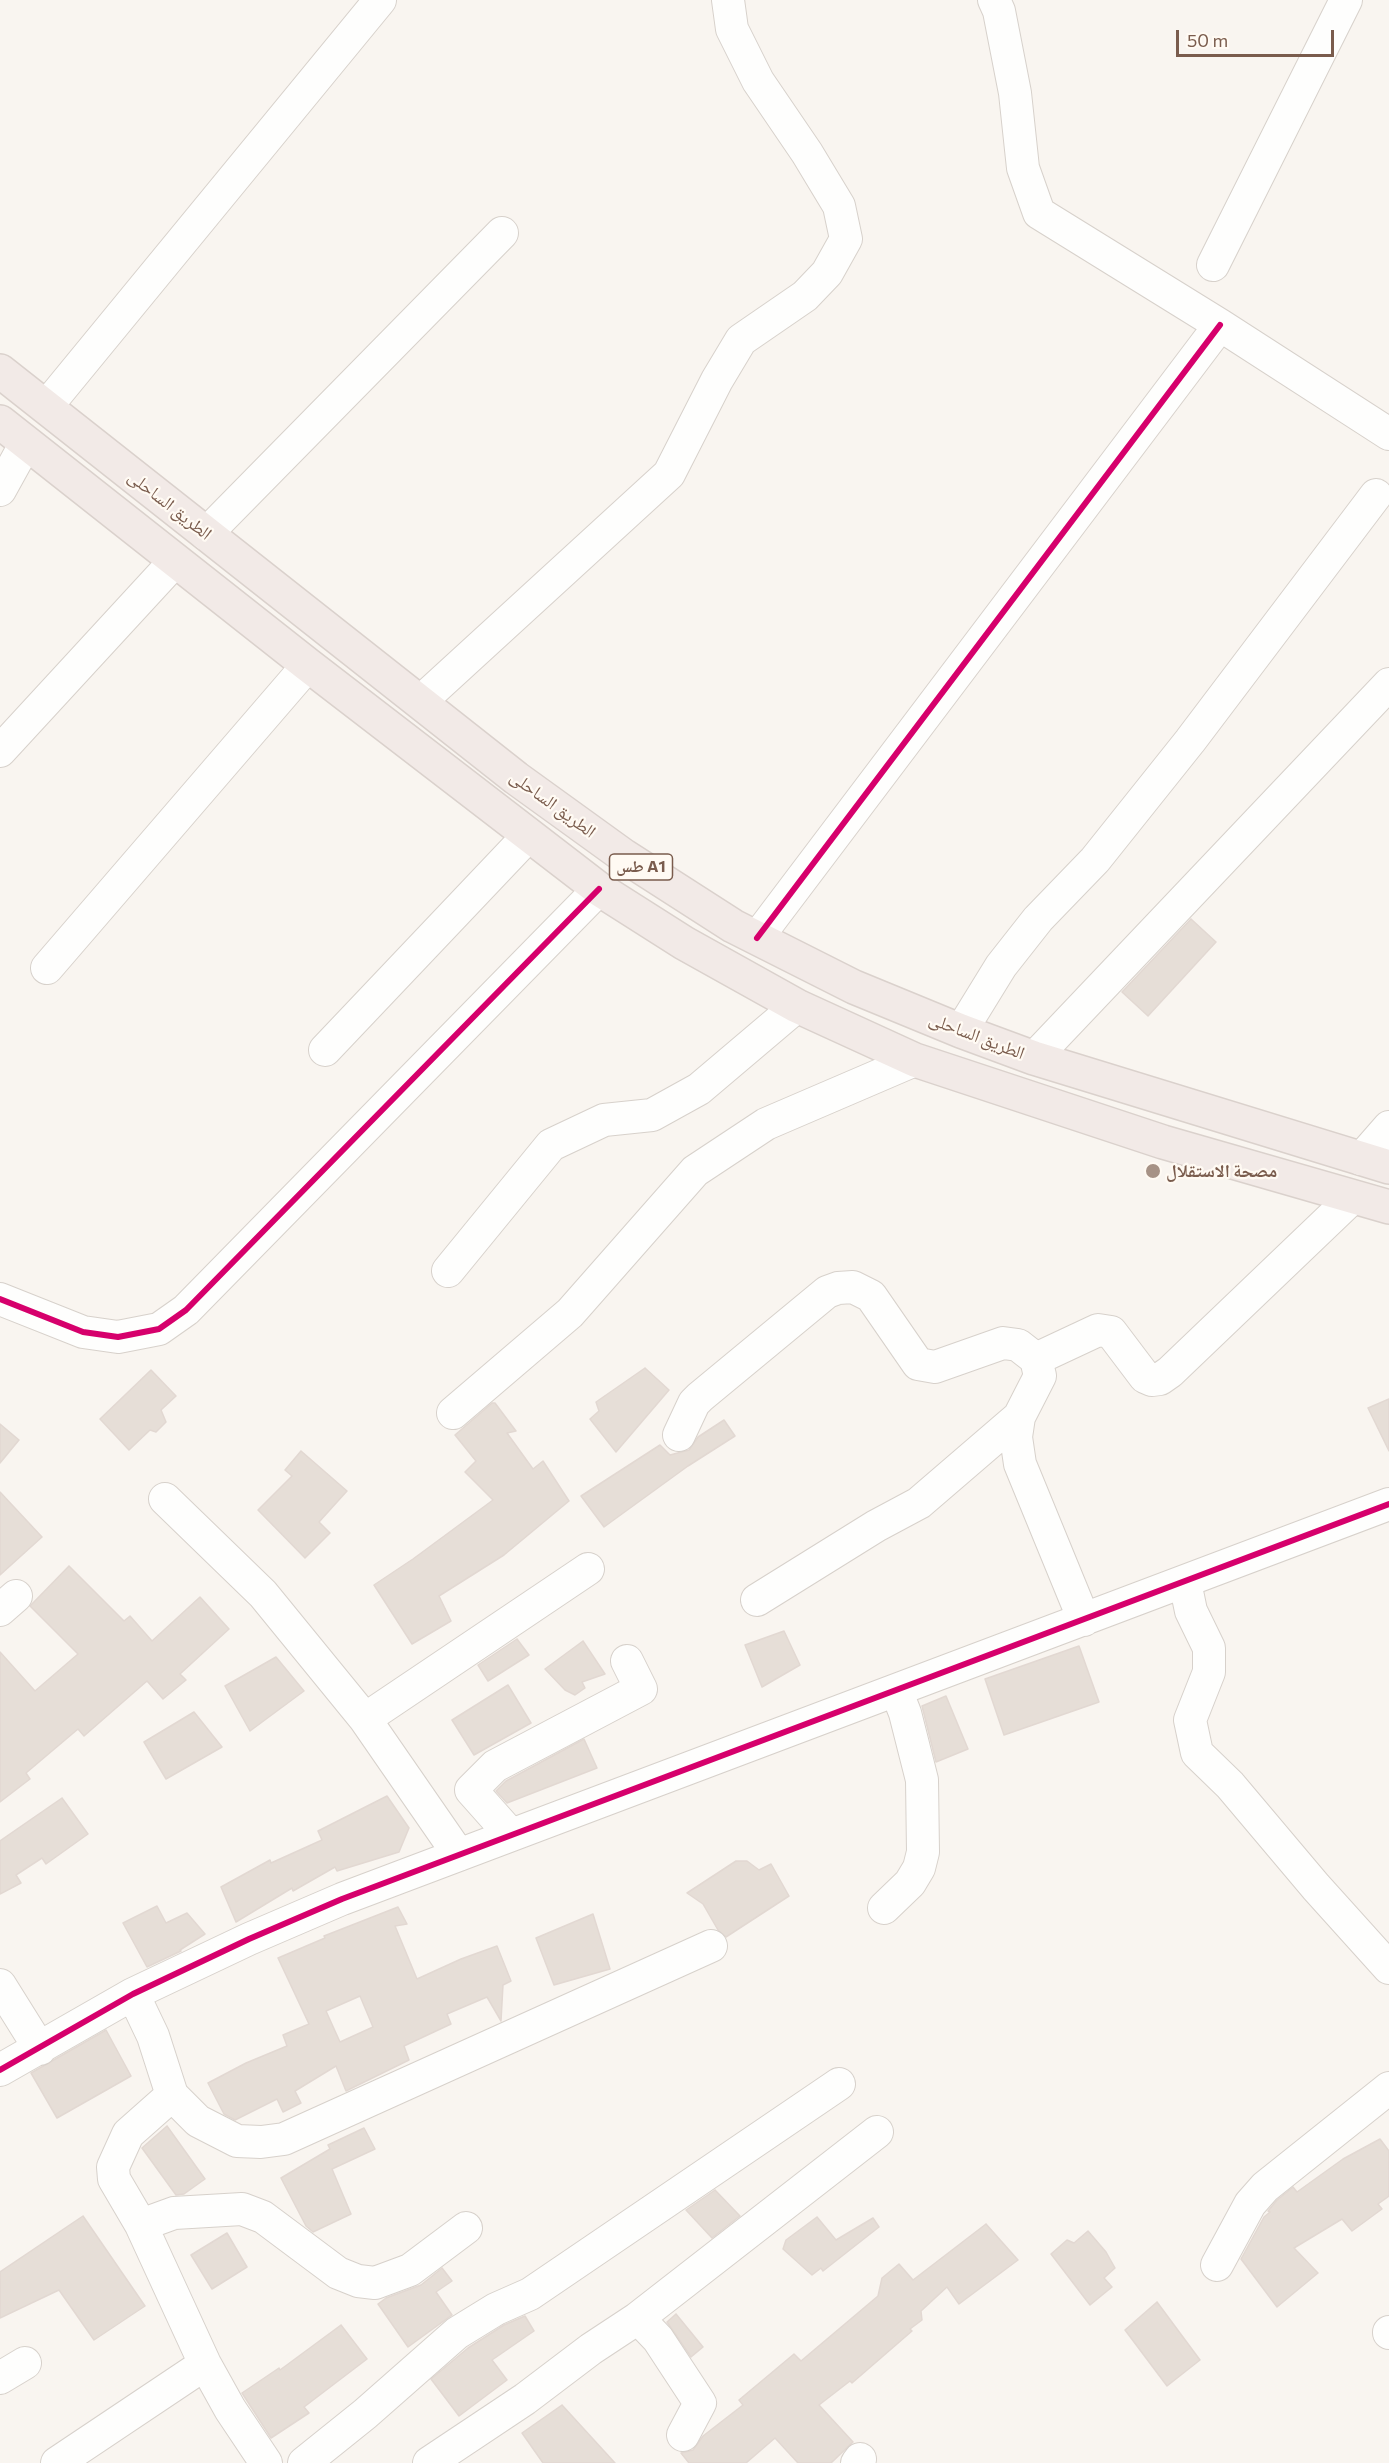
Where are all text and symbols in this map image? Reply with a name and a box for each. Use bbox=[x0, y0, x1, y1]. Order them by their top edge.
scale bar bbox=[1179, 18, 1336, 56]
text: 50 m bbox=[1187, 29, 1228, 51]
street label: الطريق الساحلى bbox=[124, 465, 216, 545]
street label: الطريق الساحلى bbox=[506, 766, 600, 842]
road number: طس A1 bbox=[610, 854, 672, 880]
street label: الطريق الساحلى bbox=[926, 1008, 1028, 1064]
place label: مصحة الاستقلال bbox=[1166, 1160, 1277, 1182]
marker: مصحة الاستقلال bbox=[1144, 1162, 1162, 1180]

